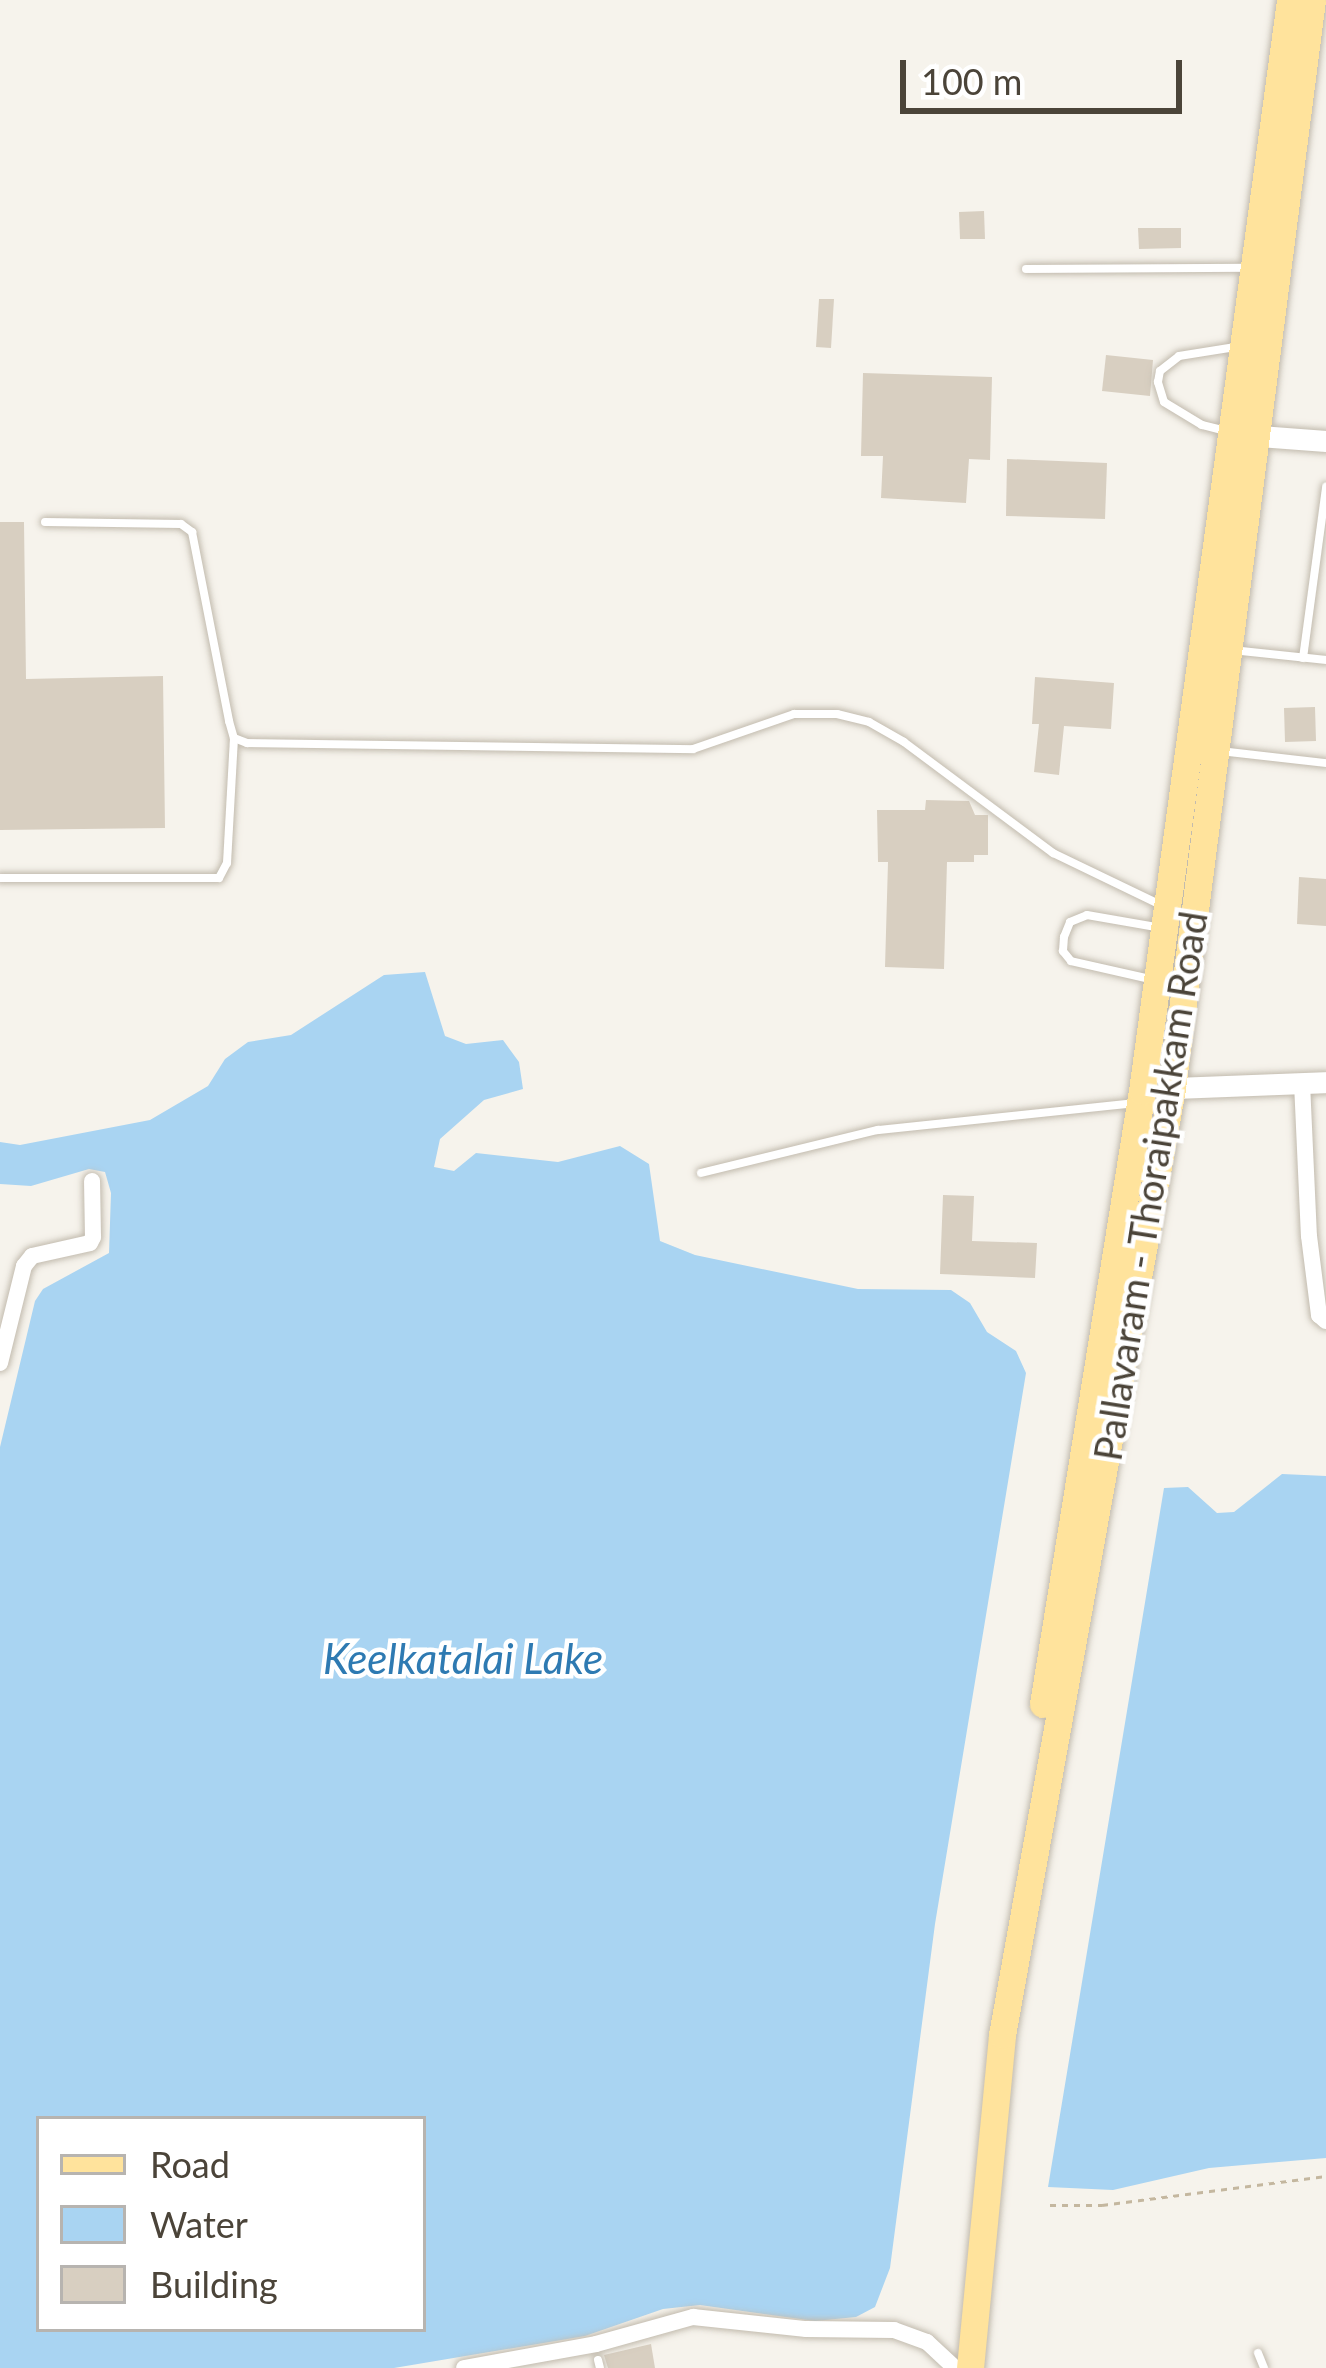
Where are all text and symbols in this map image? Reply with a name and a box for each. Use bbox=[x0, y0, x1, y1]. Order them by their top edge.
scale bar bbox=[906, 36, 1188, 110]
text: 100 m bbox=[921, 59, 1022, 103]
street label: Pallavaram - Thoraipakkam Road bbox=[1083, 908, 1217, 1464]
water label: Keelkatalai Lake bbox=[323, 1633, 603, 1683]
legend bbox=[36, 2116, 426, 2332]
text: Road bbox=[150, 2142, 230, 2186]
text: Water bbox=[150, 2202, 248, 2246]
text: Building bbox=[150, 2262, 278, 2306]

